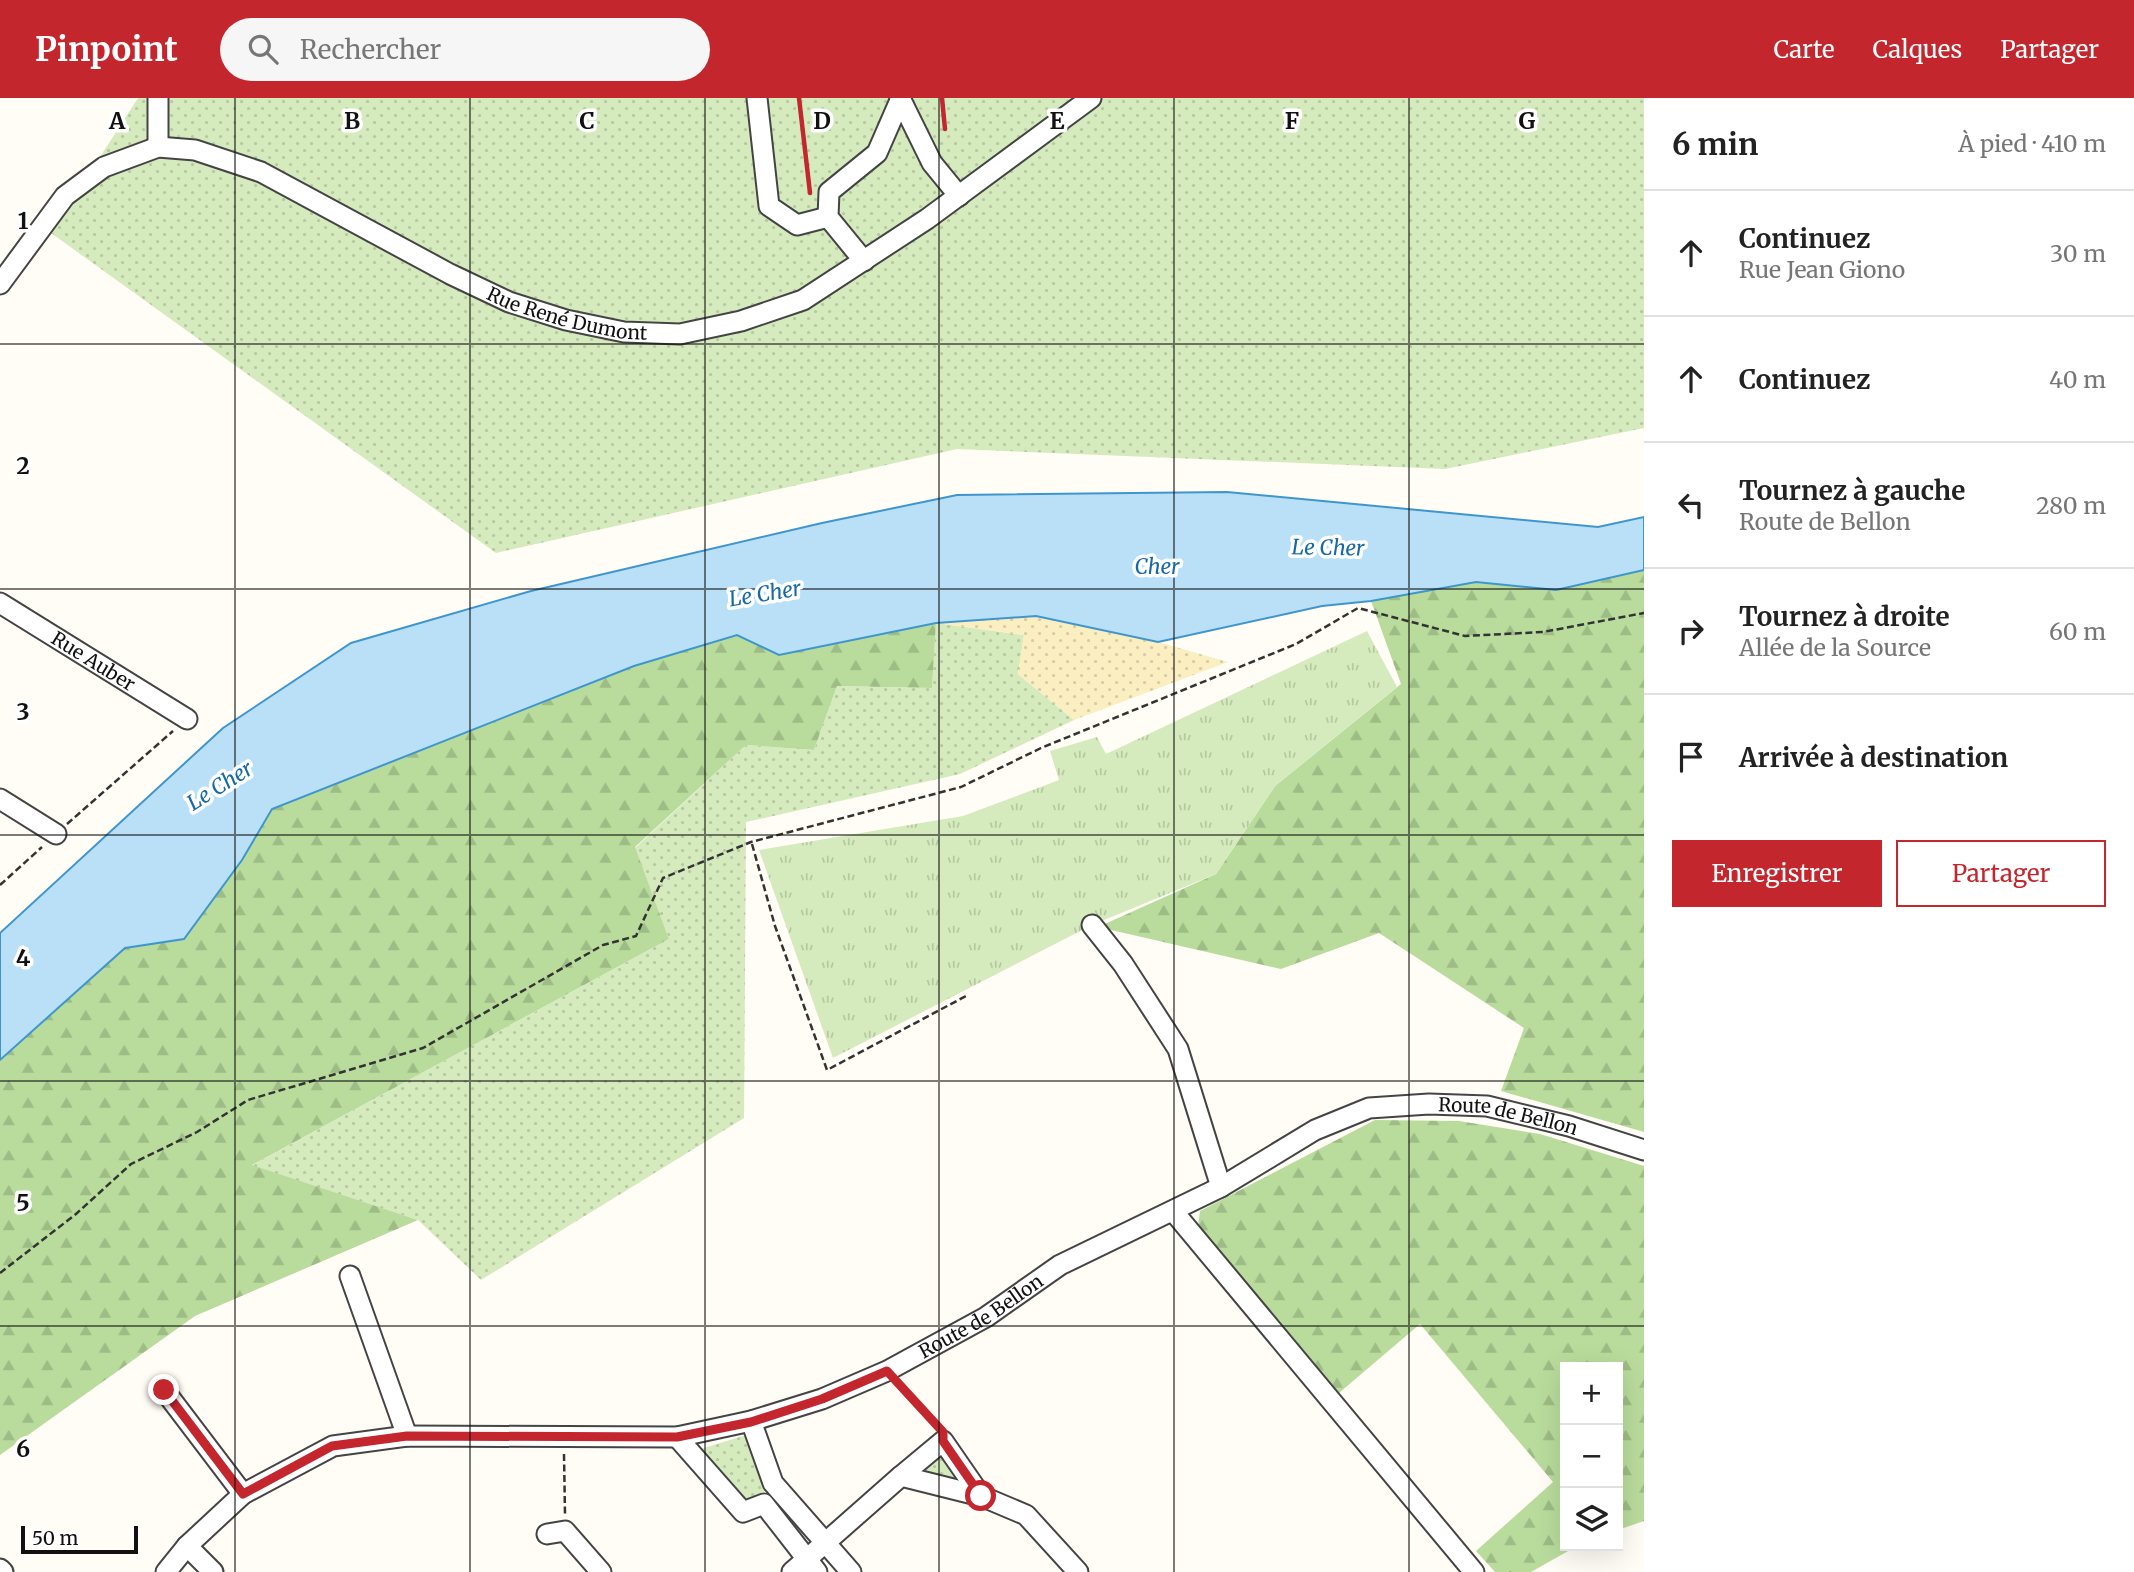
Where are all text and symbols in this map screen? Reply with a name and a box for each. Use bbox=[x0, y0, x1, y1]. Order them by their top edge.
search box bbox=[220, 18, 710, 81]
text: Pinpoint bbox=[35, 29, 178, 70]
icon: search bbox=[244, 30, 282, 68]
text: Rechercher bbox=[300, 33, 441, 66]
text: Carte bbox=[1773, 34, 1834, 65]
text: Calques bbox=[1872, 34, 1962, 65]
text: Partager bbox=[2000, 34, 2099, 65]
text: A bbox=[108, 106, 126, 135]
text: B bbox=[344, 106, 360, 135]
text: C bbox=[579, 106, 595, 135]
text: D bbox=[813, 106, 831, 135]
text: E bbox=[1049, 106, 1065, 135]
text: F bbox=[1285, 106, 1299, 135]
text: G bbox=[1519, 106, 1536, 135]
text: 6 min bbox=[1672, 125, 1758, 163]
text: À pied · 410 m bbox=[1958, 129, 2106, 158]
text: 1 bbox=[18, 206, 29, 235]
text: Continuez bbox=[1739, 222, 1870, 255]
icon: ahead bbox=[1672, 234, 1710, 272]
text: 30 m bbox=[2050, 239, 2106, 268]
text: Rue Jean Giono bbox=[1739, 255, 1905, 284]
street label: Rue René Dumont bbox=[483, 281, 648, 345]
icon: ahead bbox=[1672, 360, 1710, 398]
text: Continuez bbox=[1739, 363, 1870, 396]
text: 40 m bbox=[2049, 365, 2106, 394]
text: 2 bbox=[16, 451, 30, 480]
text: Tournez à gauche bbox=[1739, 474, 1965, 507]
icon: left bbox=[1672, 486, 1710, 524]
text: 280 m bbox=[2036, 491, 2106, 520]
text: Route de Bellon bbox=[1739, 507, 1911, 536]
water label: Le Cher bbox=[1291, 533, 1365, 562]
water label: Cher bbox=[1135, 553, 1180, 580]
water label: Le Cher bbox=[727, 574, 803, 613]
text: Tournez à droite bbox=[1739, 600, 1950, 633]
icon: right bbox=[1672, 612, 1710, 650]
text: 60 m bbox=[2049, 617, 2106, 646]
street label: Rue Auber bbox=[47, 626, 140, 696]
text: Allée de la Source bbox=[1739, 633, 1931, 662]
text: 3 bbox=[16, 697, 30, 726]
icon: arrive bbox=[1672, 738, 1710, 776]
text: Arrivée à destination bbox=[1739, 741, 2008, 774]
water label: Le Cher bbox=[182, 755, 258, 816]
button: Enregistrer bbox=[1672, 840, 1882, 907]
button: Partager bbox=[1896, 840, 2106, 907]
text: 4 bbox=[16, 943, 31, 972]
street label: Route de Bellon bbox=[1438, 1092, 1581, 1140]
text: 5 bbox=[16, 1188, 30, 1217]
street label: Route de Bellon bbox=[914, 1268, 1048, 1363]
map controls bbox=[1560, 1362, 1623, 1551]
button: + bbox=[1560, 1362, 1623, 1425]
route end bbox=[148, 1374, 179, 1405]
button: − bbox=[1560, 1425, 1623, 1488]
text: 6 bbox=[16, 1434, 30, 1463]
route start bbox=[965, 1480, 996, 1511]
button: layers bbox=[1560, 1488, 1623, 1551]
scale bar bbox=[21, 1523, 138, 1555]
text: 50 m bbox=[32, 1526, 78, 1550]

